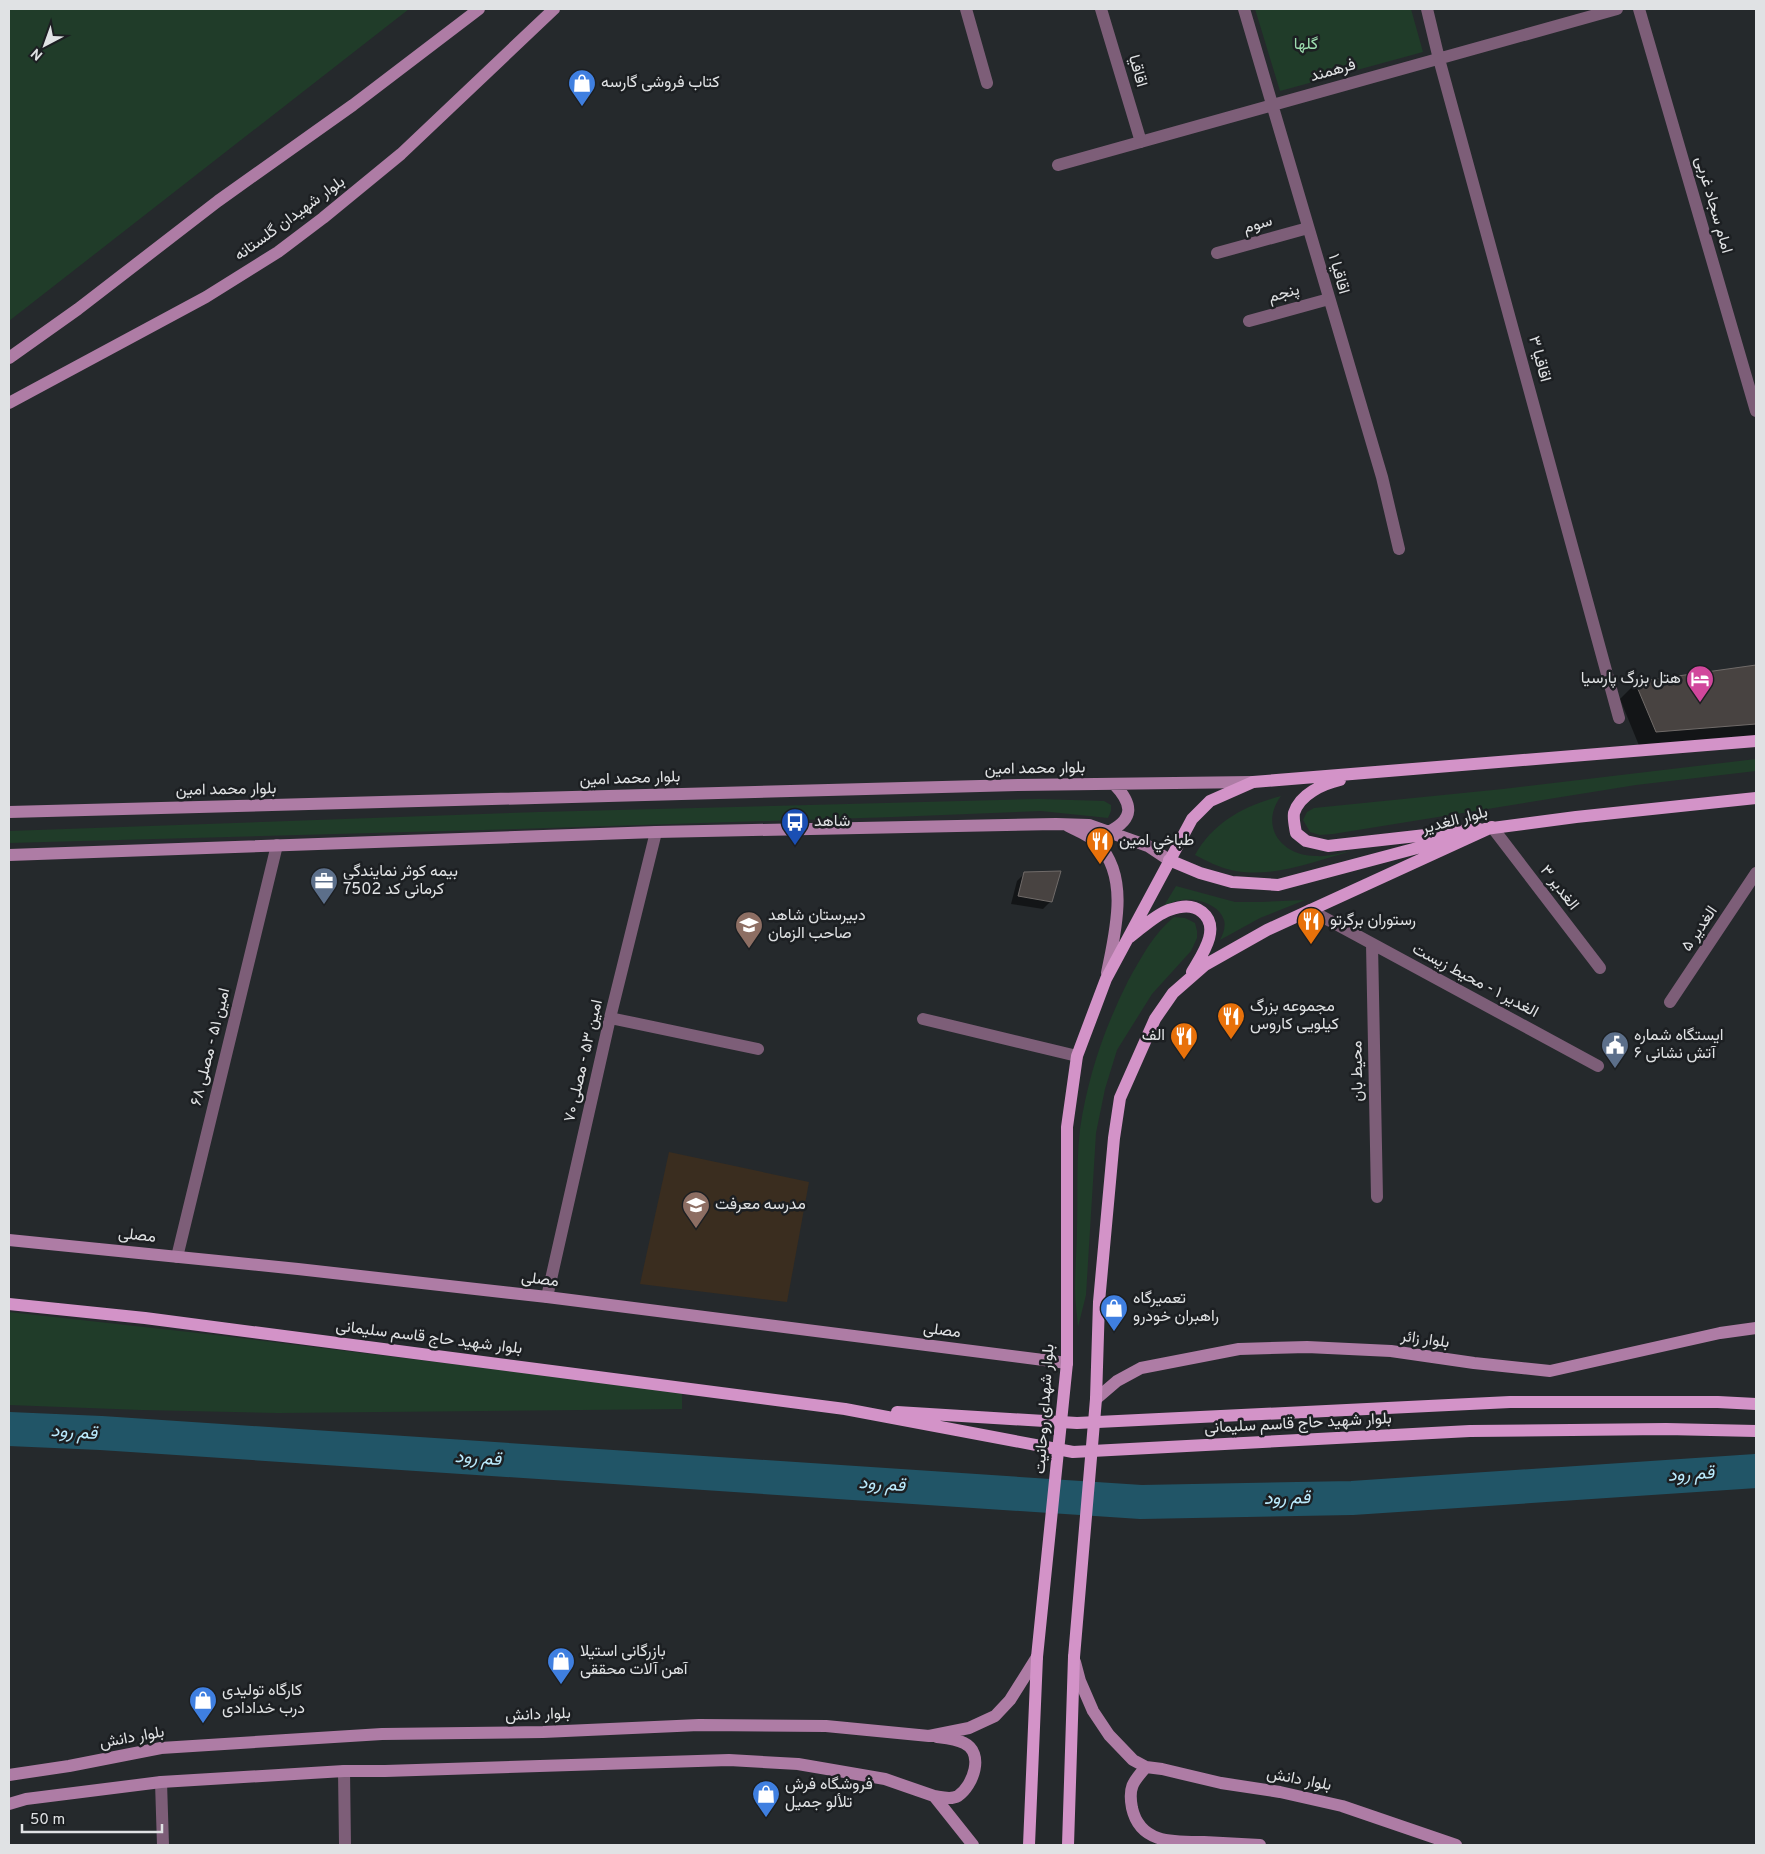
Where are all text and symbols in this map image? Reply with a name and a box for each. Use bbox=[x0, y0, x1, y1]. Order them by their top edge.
north arrow bbox=[20, 20, 70, 70]
park label: گلها bbox=[1294, 35, 1318, 55]
text: N bbox=[28, 44, 47, 63]
street label: اقاقیا bbox=[1123, 53, 1151, 89]
street label: فرهمند bbox=[1308, 55, 1358, 87]
shop icon: کتاب فروشی گارسه bbox=[567, 68, 597, 107]
place label: کتاب فروشی گارسه bbox=[601, 73, 720, 93]
street label: امام سجاد غربی bbox=[1690, 154, 1736, 256]
street label: بلوار شهیدان گلستانه bbox=[231, 172, 349, 266]
street label: سوم bbox=[1241, 211, 1275, 239]
street label: اقاقیا ۱ bbox=[1323, 252, 1353, 296]
street label: پنجم bbox=[1266, 280, 1302, 308]
street label: اقاقیا ۳ bbox=[1523, 334, 1555, 384]
hotel icon: هتل بزرگ پارسیا bbox=[1685, 664, 1715, 703]
place label: هتل بزرگ پارسیا bbox=[1581, 669, 1681, 689]
street label: بلوار محمد امین bbox=[984, 758, 1086, 780]
street label: بلوار محمد امین bbox=[579, 767, 681, 791]
street label: بلوار محمد امین bbox=[175, 779, 277, 801]
street label: بلوار الغدیر bbox=[1419, 803, 1490, 840]
bus stop icon: شاهد bbox=[780, 807, 810, 846]
place label: شاهد bbox=[814, 812, 850, 832]
restaurant icon: طباخي امين bbox=[1085, 826, 1115, 865]
place label: طباخي امين bbox=[1119, 831, 1194, 853]
street label: الغدیر ۳ bbox=[1535, 861, 1583, 915]
place label: بیمه کوثر نمایندگی کرمانی کد 7502 bbox=[343, 862, 458, 900]
office icon: بیمه کوثر نمایندگی کرمانی کد 7502 bbox=[309, 866, 339, 905]
street label: الغدیر ۵ bbox=[1677, 902, 1723, 956]
place label: دبیرستان شاهد صاحب الزمان bbox=[768, 906, 866, 944]
restaurant icon: رستوران برگرتو bbox=[1296, 906, 1326, 945]
school or university icon: دبیرستان شاهد صاحب الزمان bbox=[734, 910, 764, 949]
place label: رستوران برگرتو bbox=[1330, 911, 1416, 931]
street label: الغدیر ۱ - محیط زیست bbox=[1408, 939, 1542, 1023]
street label: امین ۵۱ - مصلی ۶۸ bbox=[187, 986, 235, 1108]
place label: مجموعه بزرگ کیلویی کاروس bbox=[1250, 997, 1339, 1035]
street label: امین ۵۳ - مصلی ۷۰ bbox=[560, 998, 608, 1124]
restaurant icon: مجموعه بزرگ کیلویی کاروس bbox=[1216, 1001, 1246, 1040]
restaurant icon: الف bbox=[1169, 1021, 1199, 1060]
place label: الف bbox=[1142, 1026, 1165, 1046]
place label: ایستگاه شماره ۶ آتش نشانی bbox=[1634, 1026, 1724, 1064]
public building icon: ایستگاه شماره ۶ آتش نشانی bbox=[1600, 1030, 1630, 1069]
street label: محیط بان bbox=[1347, 1040, 1369, 1102]
school or university icon: مدرسه معرفت bbox=[681, 1190, 711, 1229]
place label: مدرسه معرفت bbox=[715, 1195, 806, 1215]
street label: مصلی bbox=[117, 1224, 157, 1248]
street label: مصلی bbox=[520, 1268, 560, 1292]
place label: تعمیرگاه راهبران خودرو bbox=[1133, 1289, 1219, 1327]
shop icon: تعمیرگاه راهبران خودرو bbox=[1099, 1293, 1129, 1332]
street label: بلوار شهید حاج قاسم سلیمانی bbox=[335, 1317, 523, 1359]
street label: مصلی bbox=[922, 1319, 962, 1343]
street label: بلوار زائر bbox=[1398, 1327, 1451, 1353]
street label: بلوار شهدای روحانیت bbox=[1030, 1343, 1060, 1475]
street label: بلوار شهید حاج قاسم سلیمانی bbox=[1204, 1409, 1392, 1439]
water label: قم رود bbox=[50, 1420, 100, 1446]
water label: قم رود bbox=[454, 1446, 504, 1472]
water label: قم رود bbox=[1667, 1462, 1717, 1488]
water label: قم رود bbox=[858, 1472, 908, 1498]
water label: قم رود bbox=[1264, 1487, 1312, 1511]
place label: بازرگانی استیلا آهن آلات محققی bbox=[580, 1642, 689, 1680]
shop icon: بازرگانی استیلا آهن آلات محققی bbox=[546, 1646, 576, 1685]
place label: کارگاه تولیدی درب خدادادی bbox=[222, 1681, 305, 1719]
shop icon: کارگاه تولیدی درب خدادادی bbox=[188, 1685, 218, 1724]
street label: بلوار دانش bbox=[505, 1704, 571, 1726]
street label: بلوار دانش bbox=[98, 1722, 166, 1754]
street label: بلوار دانش bbox=[1265, 1764, 1333, 1796]
place label: فروشگاه فرش تلألو جمیل bbox=[785, 1775, 873, 1813]
shop icon: فروشگاه فرش تلألو جمیل bbox=[751, 1779, 781, 1818]
scale bar bbox=[22, 1802, 162, 1834]
text: 50 m bbox=[30, 1811, 65, 1830]

